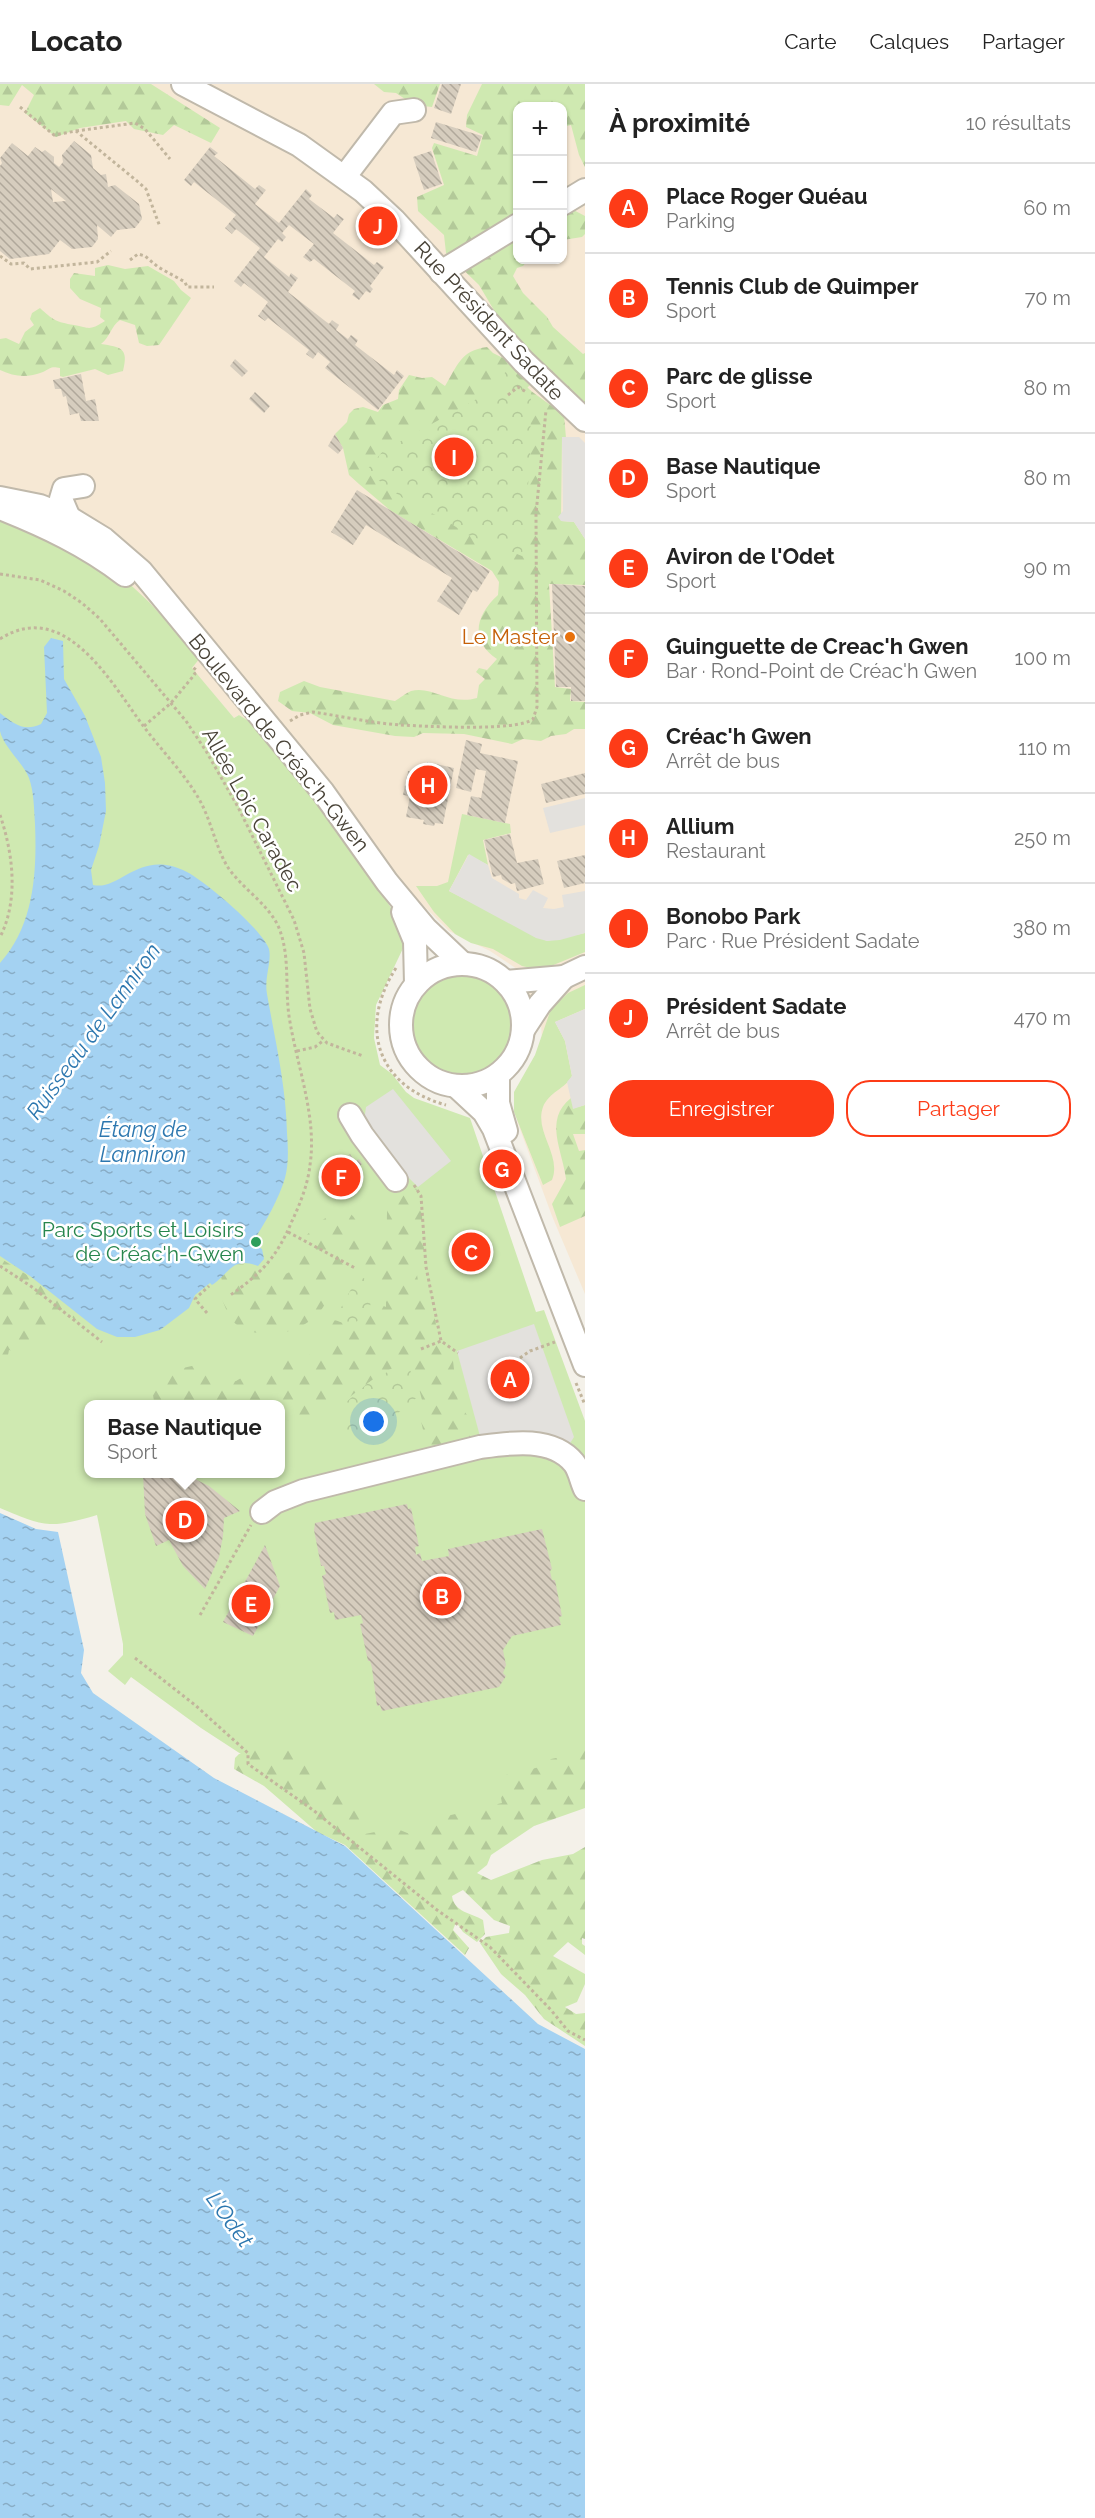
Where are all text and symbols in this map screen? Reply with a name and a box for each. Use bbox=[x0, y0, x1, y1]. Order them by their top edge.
text: Locato bbox=[30, 25, 122, 58]
text: Carte bbox=[784, 29, 837, 54]
text: Calques bbox=[870, 29, 949, 54]
text: Partager bbox=[982, 29, 1065, 54]
map controls bbox=[513, 102, 567, 264]
button: + bbox=[513, 102, 567, 156]
text: À proximité bbox=[609, 108, 750, 138]
text: 10 résultats bbox=[966, 111, 1071, 135]
button: − bbox=[513, 156, 567, 210]
text: Place Roger Quéau bbox=[666, 183, 868, 209]
text: A bbox=[622, 196, 635, 220]
text: 60 m bbox=[1023, 196, 1071, 220]
pin: J bbox=[358, 204, 398, 248]
text: Parking bbox=[666, 209, 735, 233]
button: locate bbox=[513, 210, 567, 264]
street label: Rue Président Sadate bbox=[409, 236, 570, 405]
text: Tennis Club de Quimper bbox=[666, 273, 918, 299]
text: B bbox=[622, 286, 635, 310]
text: 70 m bbox=[1025, 286, 1071, 310]
text: Sport bbox=[666, 299, 716, 323]
text: Parc de glisse bbox=[666, 363, 812, 389]
text: C bbox=[622, 376, 635, 400]
text: 80 m bbox=[1023, 376, 1071, 400]
text: Sport bbox=[666, 389, 716, 413]
pin: I bbox=[434, 434, 474, 479]
text: Base Nautique bbox=[666, 453, 821, 479]
text: D bbox=[621, 466, 636, 490]
text: 80 m bbox=[1023, 466, 1071, 490]
text: Sport bbox=[666, 479, 716, 503]
text: Aviron de l'Odet bbox=[666, 543, 835, 569]
text: E bbox=[622, 556, 635, 580]
text: 90 m bbox=[1024, 556, 1071, 580]
text: Sport bbox=[666, 569, 716, 593]
place label: Le Master bbox=[462, 624, 559, 649]
street label: Boulevard de Créac'h-Gwen bbox=[184, 629, 375, 857]
marker: Le Master bbox=[563, 630, 577, 644]
text: Guinguette de Creac'h Gwen bbox=[666, 633, 968, 659]
text: F bbox=[623, 646, 634, 670]
text: 100 m bbox=[1014, 646, 1071, 670]
text: Bar · Rond-Point de Créac'h Gwen bbox=[666, 659, 977, 683]
text: Créac'h Gwen bbox=[666, 723, 812, 749]
street label: Allée Loic Caradec bbox=[197, 724, 308, 896]
text: G bbox=[621, 736, 636, 760]
text: 110 m bbox=[1018, 736, 1071, 760]
text: Arrêt de bus bbox=[666, 749, 780, 773]
pin: H bbox=[408, 762, 448, 808]
text: Allium bbox=[666, 813, 734, 839]
text: H bbox=[621, 826, 636, 850]
text: 250 m bbox=[1014, 826, 1071, 850]
text: Restaurant bbox=[666, 839, 766, 863]
text: Bonobo Park bbox=[666, 903, 800, 929]
text: I bbox=[626, 916, 631, 940]
text: 380 m bbox=[1013, 916, 1071, 940]
text: Parc · Rue Président Sadate bbox=[666, 929, 920, 953]
water label: Ruisseau de Lanniron bbox=[20, 938, 166, 1124]
text: Président Sadate bbox=[666, 993, 846, 1019]
text: J bbox=[624, 1006, 633, 1030]
text: 470 m bbox=[1014, 1006, 1071, 1030]
text: Arrêt de bus bbox=[666, 1019, 780, 1043]
button: Enregistrer bbox=[609, 1080, 834, 1137]
button: Partager bbox=[846, 1080, 1071, 1137]
water label: Étang de Lanniron bbox=[99, 1116, 187, 1167]
pin: G bbox=[482, 1146, 522, 1192]
pin: F bbox=[322, 1154, 360, 1200]
place label: Parc Sports et Loisirs de Créac'h-Gwen bbox=[42, 1217, 244, 1266]
pin: C bbox=[452, 1230, 490, 1274]
marker: Parc Sports et Loisirs de Créac'h-Gwen bbox=[249, 1235, 263, 1249]
pin: A bbox=[490, 1356, 530, 1402]
popup bbox=[84, 1400, 285, 1478]
your location bbox=[359, 1407, 388, 1436]
text: Base Nautique bbox=[107, 1414, 262, 1440]
text: Sport bbox=[107, 1440, 157, 1464]
pin: D bbox=[166, 1498, 204, 1542]
pin: B bbox=[422, 1574, 462, 1618]
pin: E bbox=[232, 1582, 270, 1627]
water label: L'Odet bbox=[201, 2186, 259, 2253]

